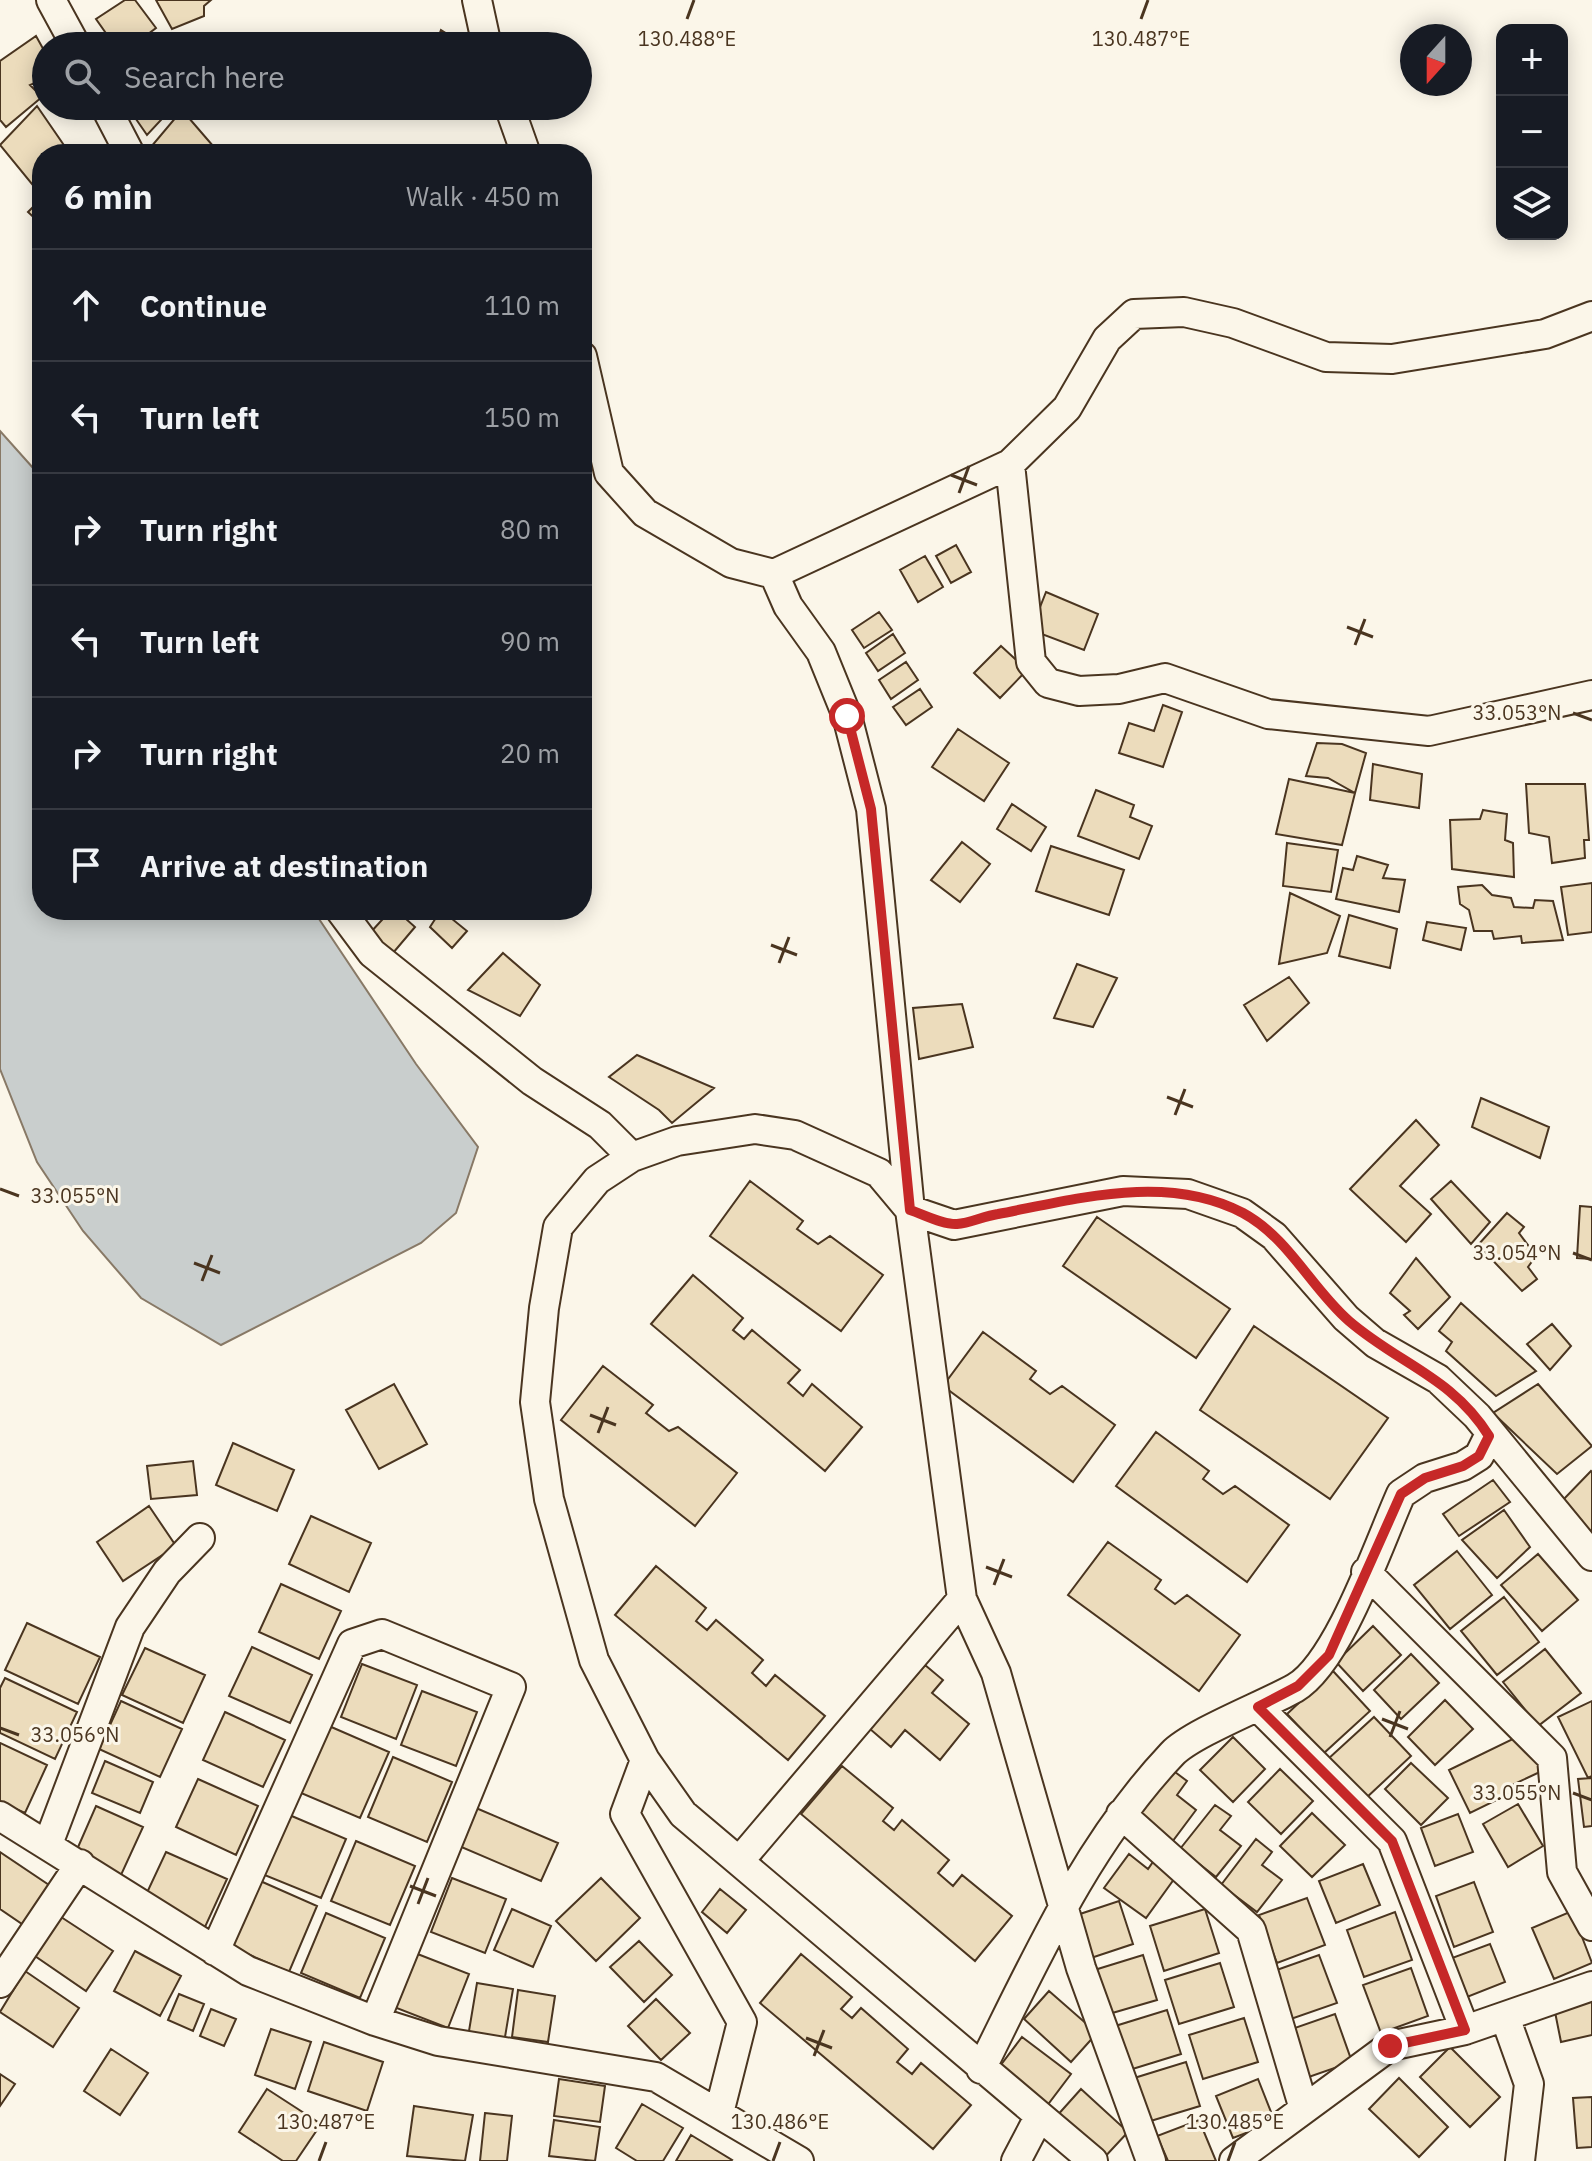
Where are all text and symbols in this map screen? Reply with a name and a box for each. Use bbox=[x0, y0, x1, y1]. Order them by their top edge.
north arrow bbox=[1400, 24, 1472, 96]
map controls bbox=[1496, 24, 1568, 240]
button: + bbox=[1496, 24, 1568, 96]
text: 130.488°E bbox=[638, 25, 736, 52]
text: 130.487°E bbox=[1092, 25, 1190, 52]
search box bbox=[32, 32, 592, 120]
icon: search bbox=[60, 54, 104, 98]
text: Search here bbox=[124, 57, 285, 96]
button: − bbox=[1496, 96, 1568, 168]
button: layers bbox=[1496, 168, 1568, 240]
text: 6 min bbox=[64, 174, 153, 218]
text: Walk · 450 m bbox=[406, 179, 560, 213]
icon: ahead bbox=[64, 283, 108, 327]
text: Continue bbox=[140, 286, 267, 325]
text: 110 m bbox=[484, 288, 560, 322]
icon: left bbox=[64, 395, 108, 439]
text: Turn left bbox=[140, 398, 259, 437]
text: 150 m bbox=[484, 400, 560, 434]
icon: right bbox=[64, 507, 108, 551]
text: Turn right bbox=[140, 510, 278, 549]
text: 80 m bbox=[500, 512, 560, 546]
icon: left bbox=[64, 619, 108, 663]
text: Turn left bbox=[140, 622, 259, 661]
text: 90 m bbox=[500, 624, 560, 658]
route start bbox=[829, 698, 865, 734]
text: 33.053°N bbox=[1473, 699, 1561, 726]
icon: right bbox=[64, 731, 108, 775]
text: Turn right bbox=[140, 734, 278, 773]
text: 20 m bbox=[500, 736, 560, 770]
icon: arrive bbox=[64, 843, 108, 887]
text: Arrive at destination bbox=[140, 846, 428, 885]
text: 33.055°N bbox=[31, 1182, 119, 1209]
text: 33.054°N bbox=[1473, 1239, 1561, 1266]
text: 33.056°N bbox=[31, 1721, 119, 1748]
text: 33.055°N bbox=[1473, 1779, 1561, 1806]
route end bbox=[1372, 2028, 1408, 2064]
text: 130.487°E bbox=[277, 2108, 375, 2135]
text: 130.486°E bbox=[731, 2108, 829, 2135]
text: 130.485°E bbox=[1186, 2108, 1284, 2135]

